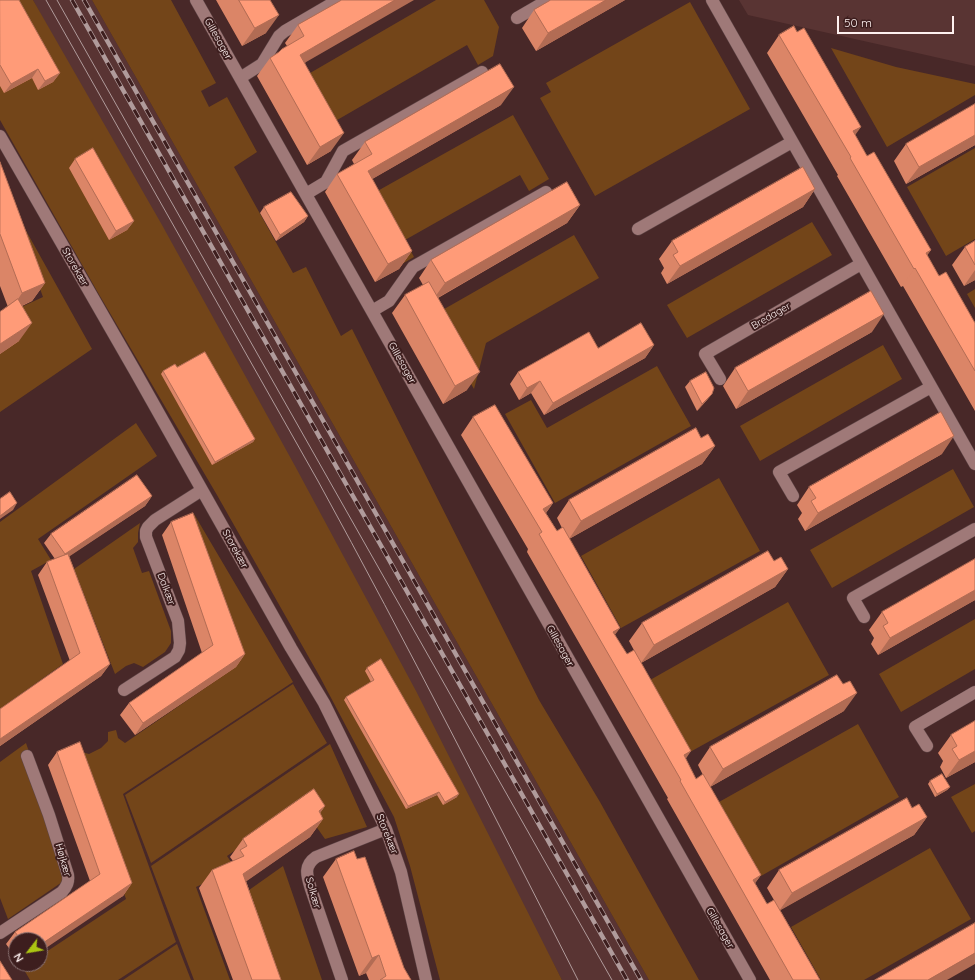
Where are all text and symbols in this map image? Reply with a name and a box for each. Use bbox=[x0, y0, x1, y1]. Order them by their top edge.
scale bar bbox=[839, 8, 956, 34]
text: 50 m bbox=[844, 15, 872, 30]
street label: Gillesager bbox=[202, 16, 234, 62]
street label: Storekær bbox=[59, 246, 91, 288]
street label: Bredager bbox=[749, 300, 793, 332]
street label: Gillesager bbox=[386, 340, 418, 386]
street label: Storekær bbox=[219, 528, 251, 570]
street label: Dalkær bbox=[154, 571, 178, 607]
street label: Gillesager bbox=[544, 623, 576, 669]
street label: Storekær bbox=[373, 812, 401, 856]
street label: Højkær bbox=[53, 842, 73, 878]
street label: Solkær bbox=[303, 876, 323, 910]
street label: Gillesager bbox=[703, 905, 737, 951]
north arrow bbox=[8, 932, 48, 972]
text: N bbox=[10, 951, 27, 965]

